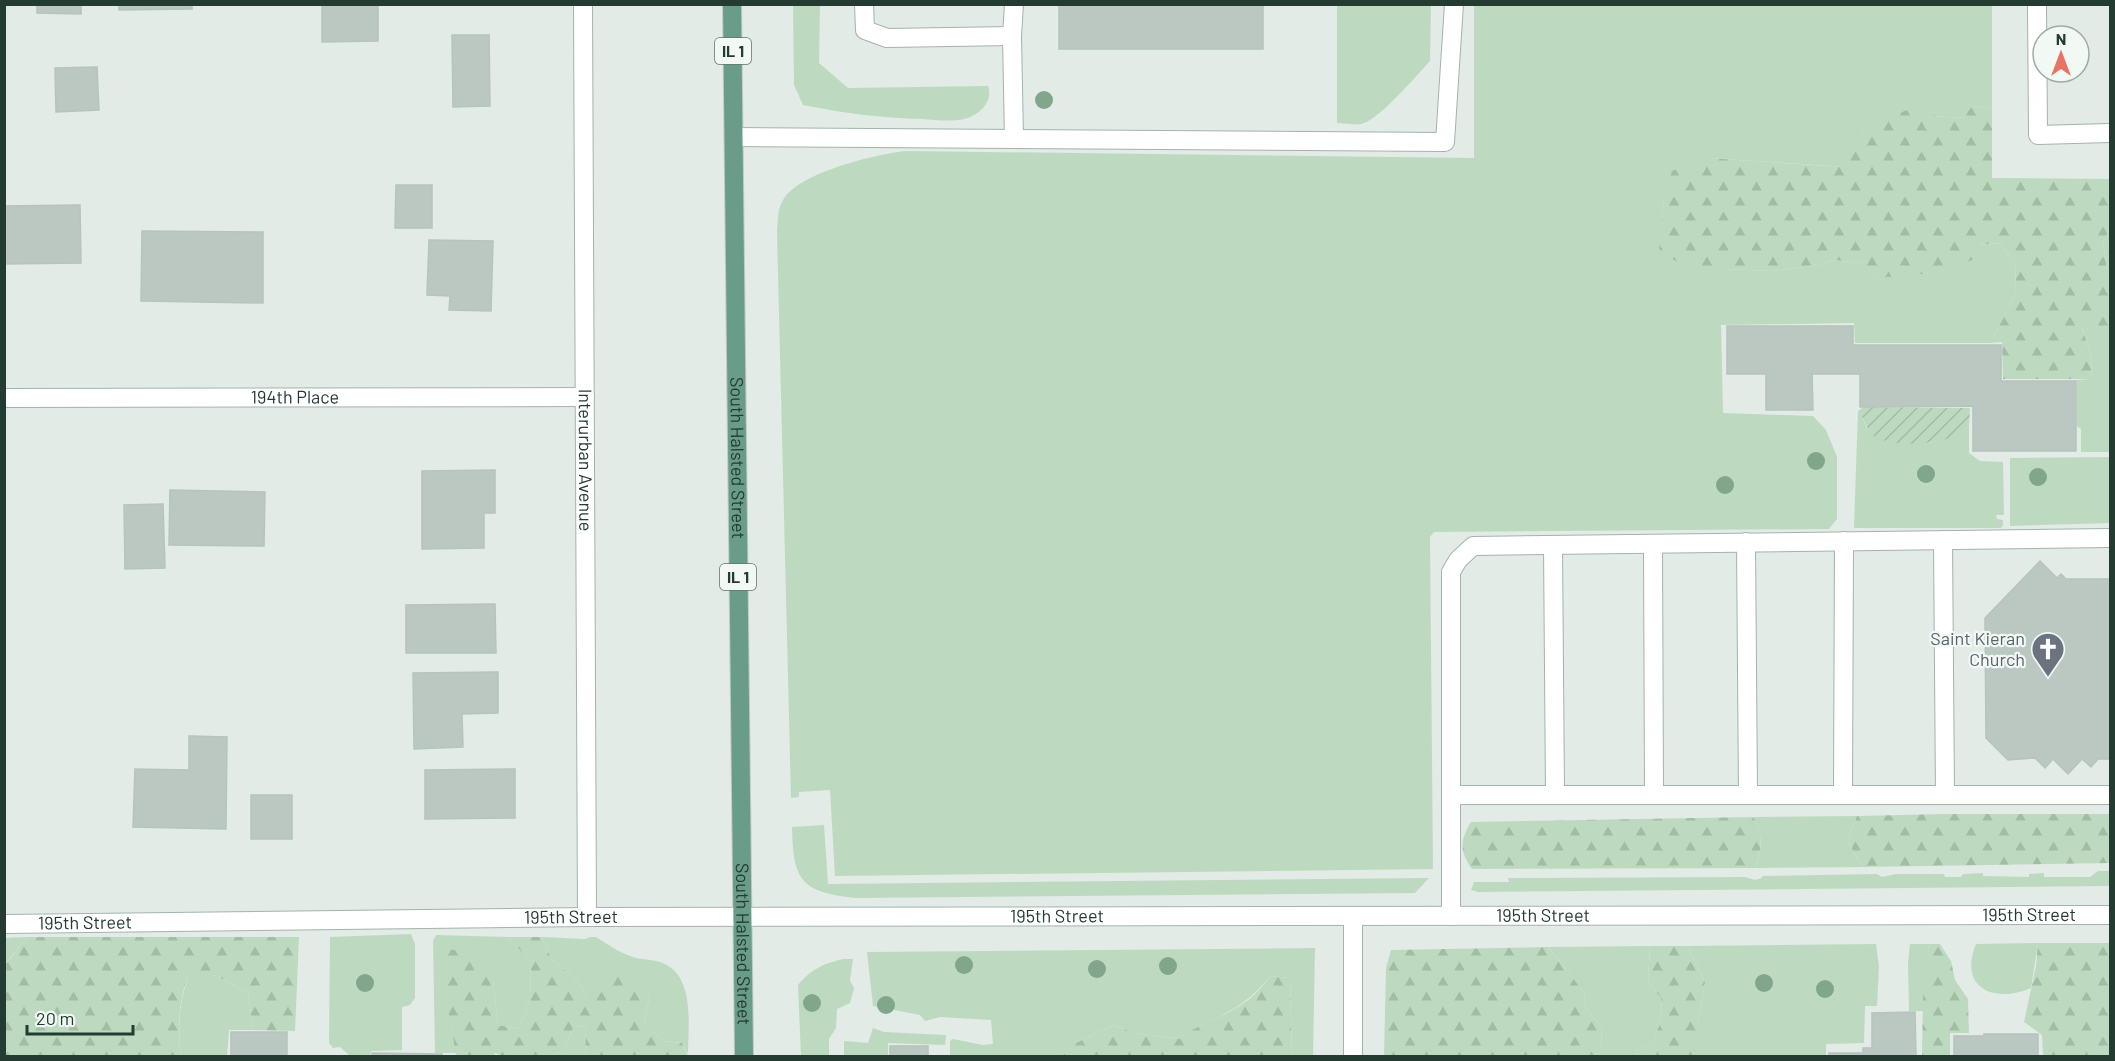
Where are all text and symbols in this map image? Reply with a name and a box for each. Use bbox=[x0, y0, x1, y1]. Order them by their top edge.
north arrow bbox=[2031, 24, 2091, 84]
text: N bbox=[2056, 29, 2066, 48]
road number: IL 1 bbox=[715, 38, 751, 64]
street label: South Halsted Street bbox=[726, 377, 750, 539]
street label: 194th Place bbox=[251, 385, 339, 408]
street label: Interurban Avenue bbox=[575, 389, 597, 531]
road number: IL 1 bbox=[720, 564, 756, 590]
place label: Saint Kieran Church bbox=[1930, 627, 2025, 670]
church icon: Saint Kieran Church bbox=[2030, 631, 2066, 678]
street label: South Halsted Street bbox=[732, 863, 756, 1025]
street label: 195th Street bbox=[1982, 903, 2076, 925]
street label: 195th Street bbox=[1010, 904, 1104, 926]
street label: 195th Street bbox=[1496, 904, 1590, 926]
street label: 195th Street bbox=[524, 905, 618, 928]
street label: 195th Street bbox=[38, 910, 132, 934]
scale bar bbox=[27, 998, 134, 1036]
text: 20 m bbox=[36, 1007, 74, 1029]

